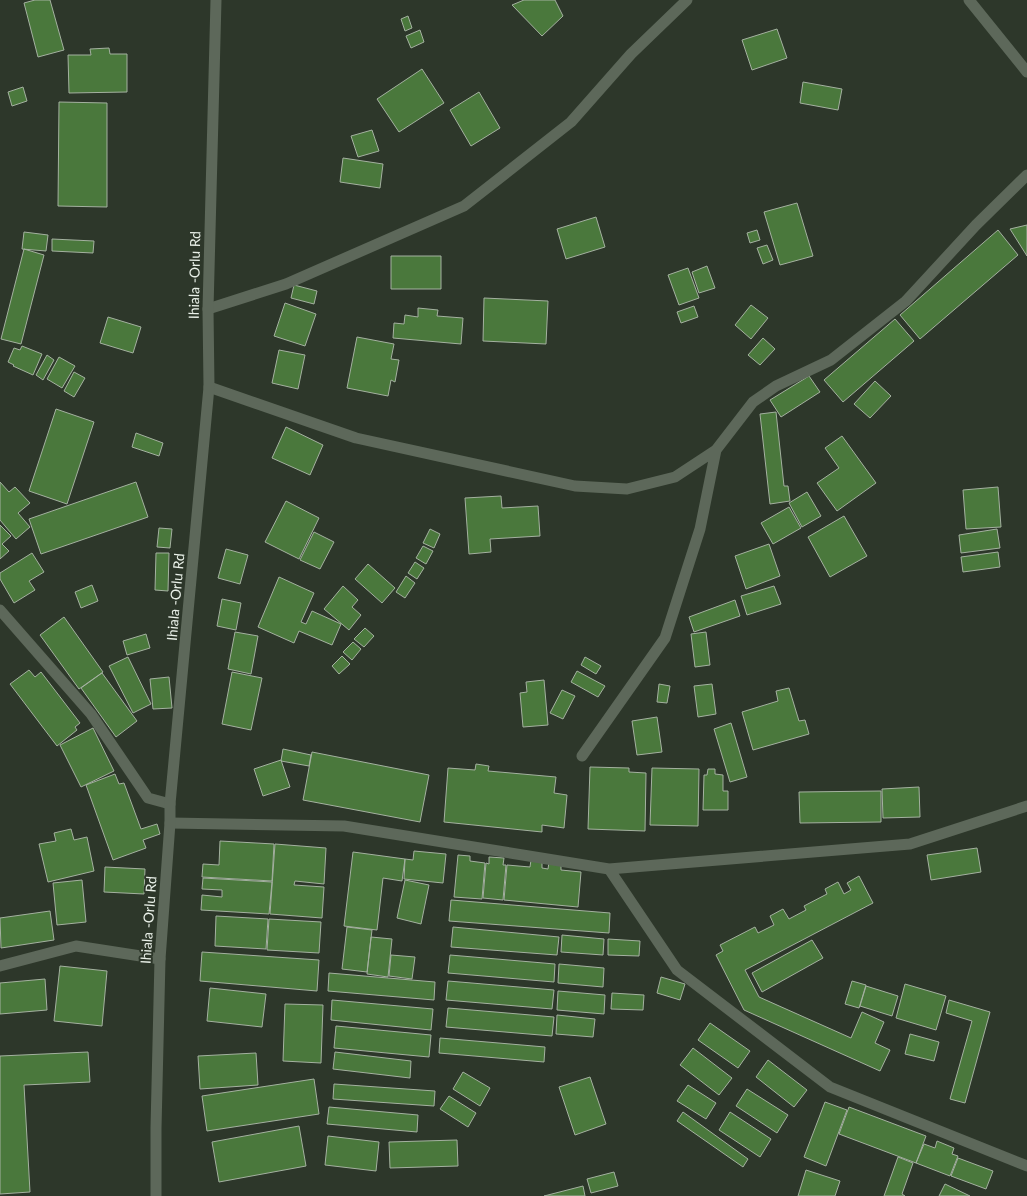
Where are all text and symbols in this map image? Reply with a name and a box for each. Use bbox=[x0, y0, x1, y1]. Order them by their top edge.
street label: Ihiala -Orlu Rd bbox=[185, 231, 203, 319]
street label: Ihiala -Orlu Rd bbox=[163, 552, 187, 642]
street label: Ihiala -Orlu Rd bbox=[136, 875, 160, 965]

